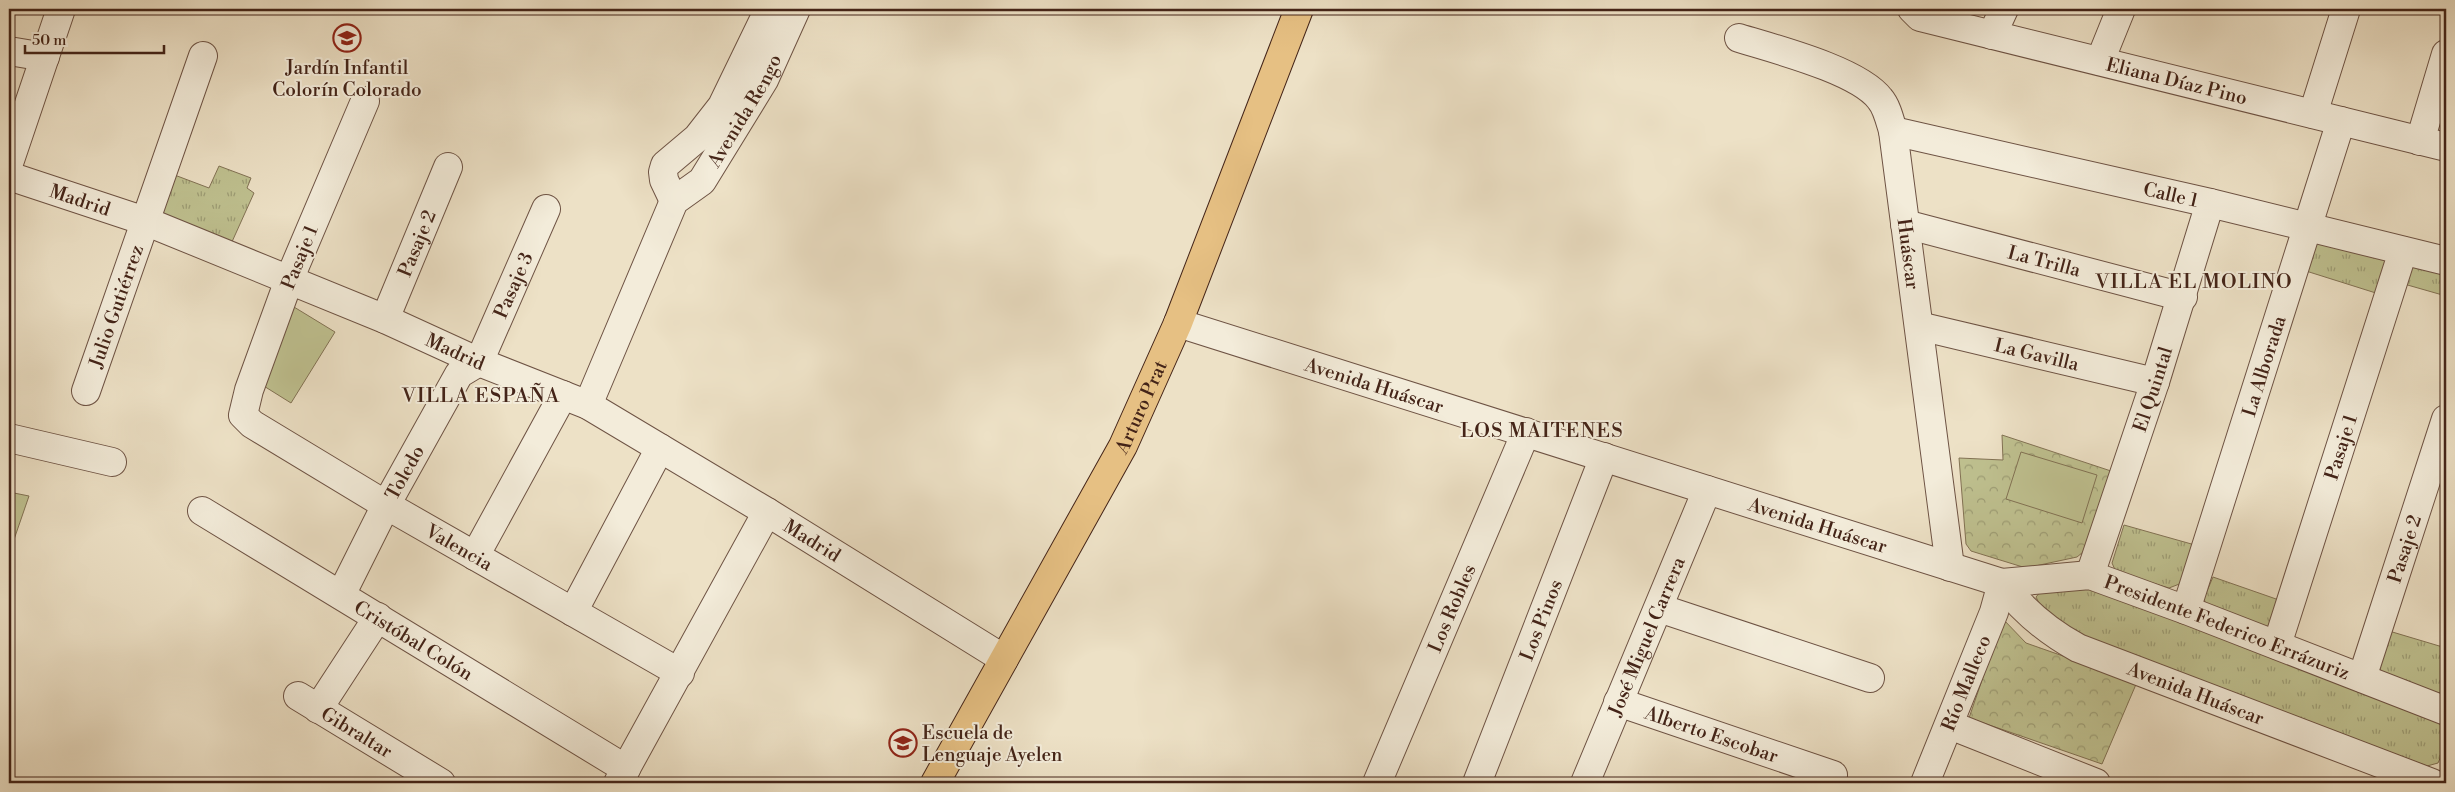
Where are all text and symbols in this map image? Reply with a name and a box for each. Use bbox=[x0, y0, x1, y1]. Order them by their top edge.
scale bar bbox=[25, 22, 164, 54]
school or university icon: Jardín Infantil Colorín Colorado bbox=[332, 23, 362, 53]
text: 50 m bbox=[32, 31, 66, 50]
street label: Avenida Rengo bbox=[702, 51, 787, 173]
street label: Eliana Díaz Pino bbox=[2104, 52, 2250, 110]
place label: Jardín Infantil Colorín Colorado bbox=[272, 56, 422, 102]
street label: Calle 1 bbox=[2141, 177, 2201, 213]
street label: Madrid bbox=[46, 179, 114, 222]
street label: Pasaje 2 bbox=[393, 207, 442, 281]
street label: Huáscar bbox=[1892, 217, 1925, 291]
street label: Pasaje 1 bbox=[276, 222, 324, 293]
street label: La Trilla bbox=[2005, 240, 2083, 283]
street label: Julio Gutiérrez bbox=[84, 242, 149, 372]
street label: Pasaje 3 bbox=[489, 249, 539, 322]
district label: VILLA EL MOLINO bbox=[2094, 270, 2293, 295]
street label: La Alborada bbox=[2237, 312, 2292, 420]
street label: Madrid bbox=[421, 328, 488, 376]
street label: La Gavilla bbox=[1992, 333, 2082, 377]
street label: El Quintal bbox=[2128, 344, 2178, 435]
street label: Avenida Huáscar bbox=[1301, 352, 1447, 419]
street label: Arturo Prat bbox=[1110, 357, 1173, 459]
district label: VILLA ESPAÑA bbox=[401, 382, 560, 409]
street label: Pasaje 1 bbox=[2320, 411, 2363, 483]
district label: LOS MAITENES bbox=[1460, 419, 1624, 444]
street label: Toledo bbox=[380, 441, 430, 504]
street label: Avenida Huáscar bbox=[1744, 492, 1890, 559]
street label: Pasaje 2 bbox=[2383, 512, 2427, 586]
street label: Madrid bbox=[779, 514, 845, 568]
street label: Valencia bbox=[420, 519, 497, 577]
street label: José Miguel Carrera bbox=[1603, 553, 1691, 721]
street label: Los Robles bbox=[1423, 561, 1481, 656]
street label: Presidente Federico Errázuriz bbox=[2101, 570, 2353, 685]
street label: Los Pinos bbox=[1515, 576, 1568, 664]
street label: Cristóbal Colón bbox=[349, 595, 477, 686]
street label: Río Malleco bbox=[1936, 632, 1996, 735]
street label: Avenida Huáscar bbox=[2123, 657, 2267, 731]
street label: Alberto Escobar bbox=[1641, 701, 1781, 769]
street label: Gibraltar bbox=[316, 702, 397, 764]
place label: Escuela de Lenguaje Ayelen bbox=[922, 721, 1062, 767]
school or university icon: Escuela de Lenguaje Ayelen bbox=[888, 728, 918, 758]

